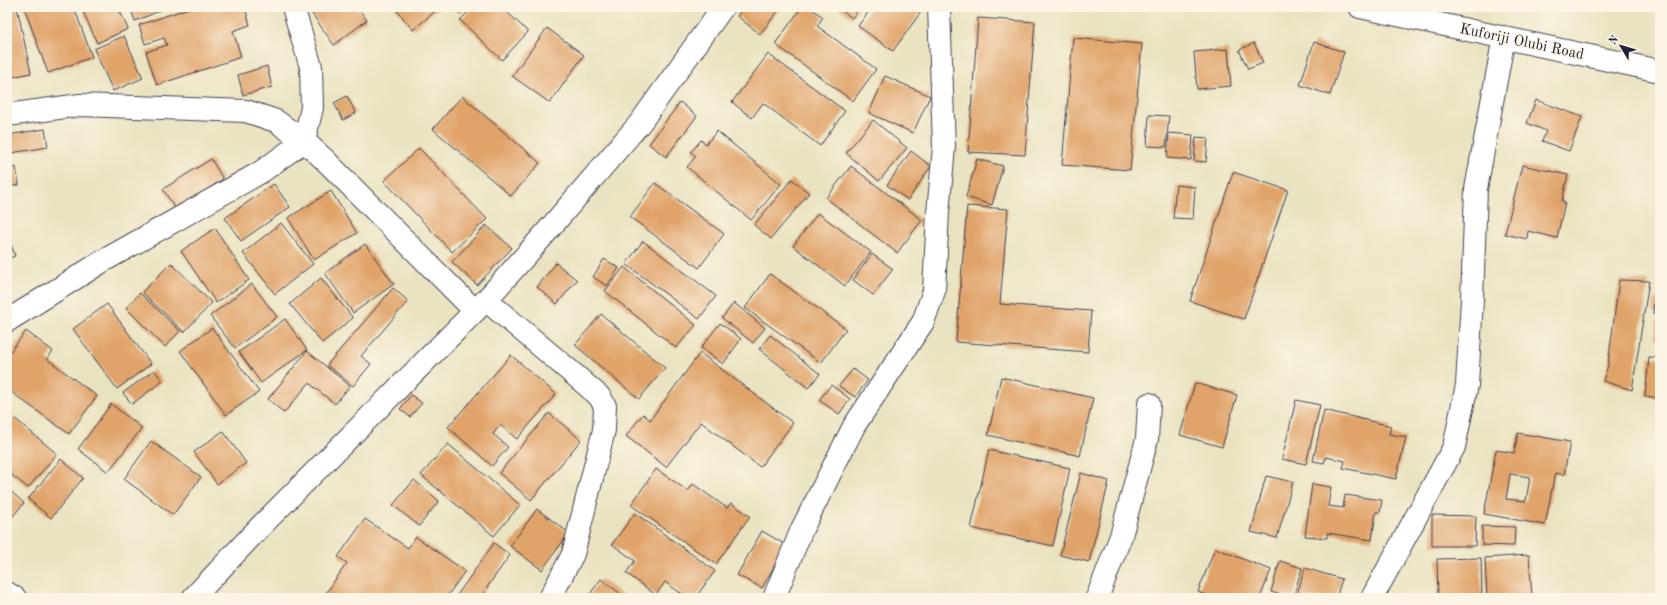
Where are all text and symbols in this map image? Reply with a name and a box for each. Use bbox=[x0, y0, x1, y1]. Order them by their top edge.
street label: Kuforiji Olubi Road bbox=[1458, 22, 1585, 63]
north arrow bbox=[1601, 26, 1641, 66]
text: N bbox=[1607, 34, 1622, 47]

